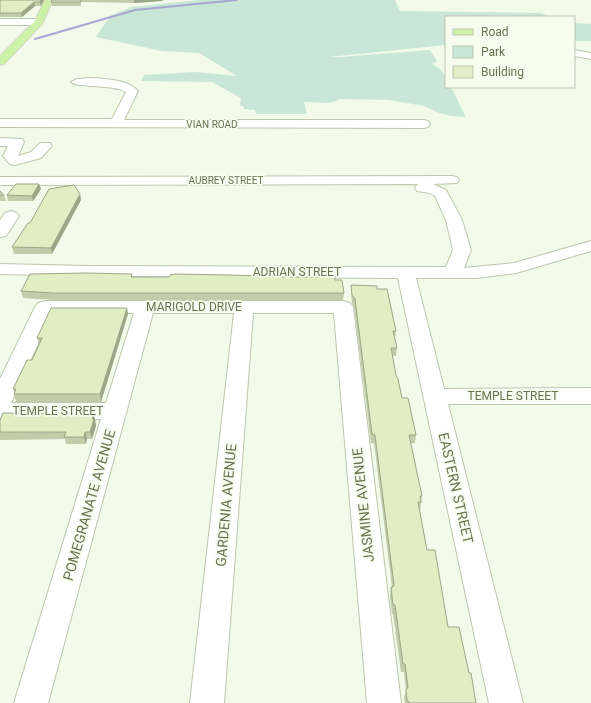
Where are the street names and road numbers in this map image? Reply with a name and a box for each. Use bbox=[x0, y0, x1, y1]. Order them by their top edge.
street label: VIAN ROAD bbox=[186, 119, 238, 130]
street label: AUBREY STREET bbox=[189, 175, 264, 186]
street label: ADRIAN STREET bbox=[253, 265, 341, 279]
street label: MARIGOLD DRIVE bbox=[146, 300, 242, 314]
street label: TEMPLE STREET bbox=[468, 389, 558, 403]
street label: TEMPLE STREET bbox=[13, 404, 103, 418]
street label: POMEGRANATE AVENUE bbox=[60, 428, 118, 582]
street label: EASTERN STREET bbox=[435, 431, 477, 546]
street label: GARDENIA AVENUE bbox=[213, 443, 239, 567]
street label: JASMINE AVENUE bbox=[349, 447, 377, 563]

